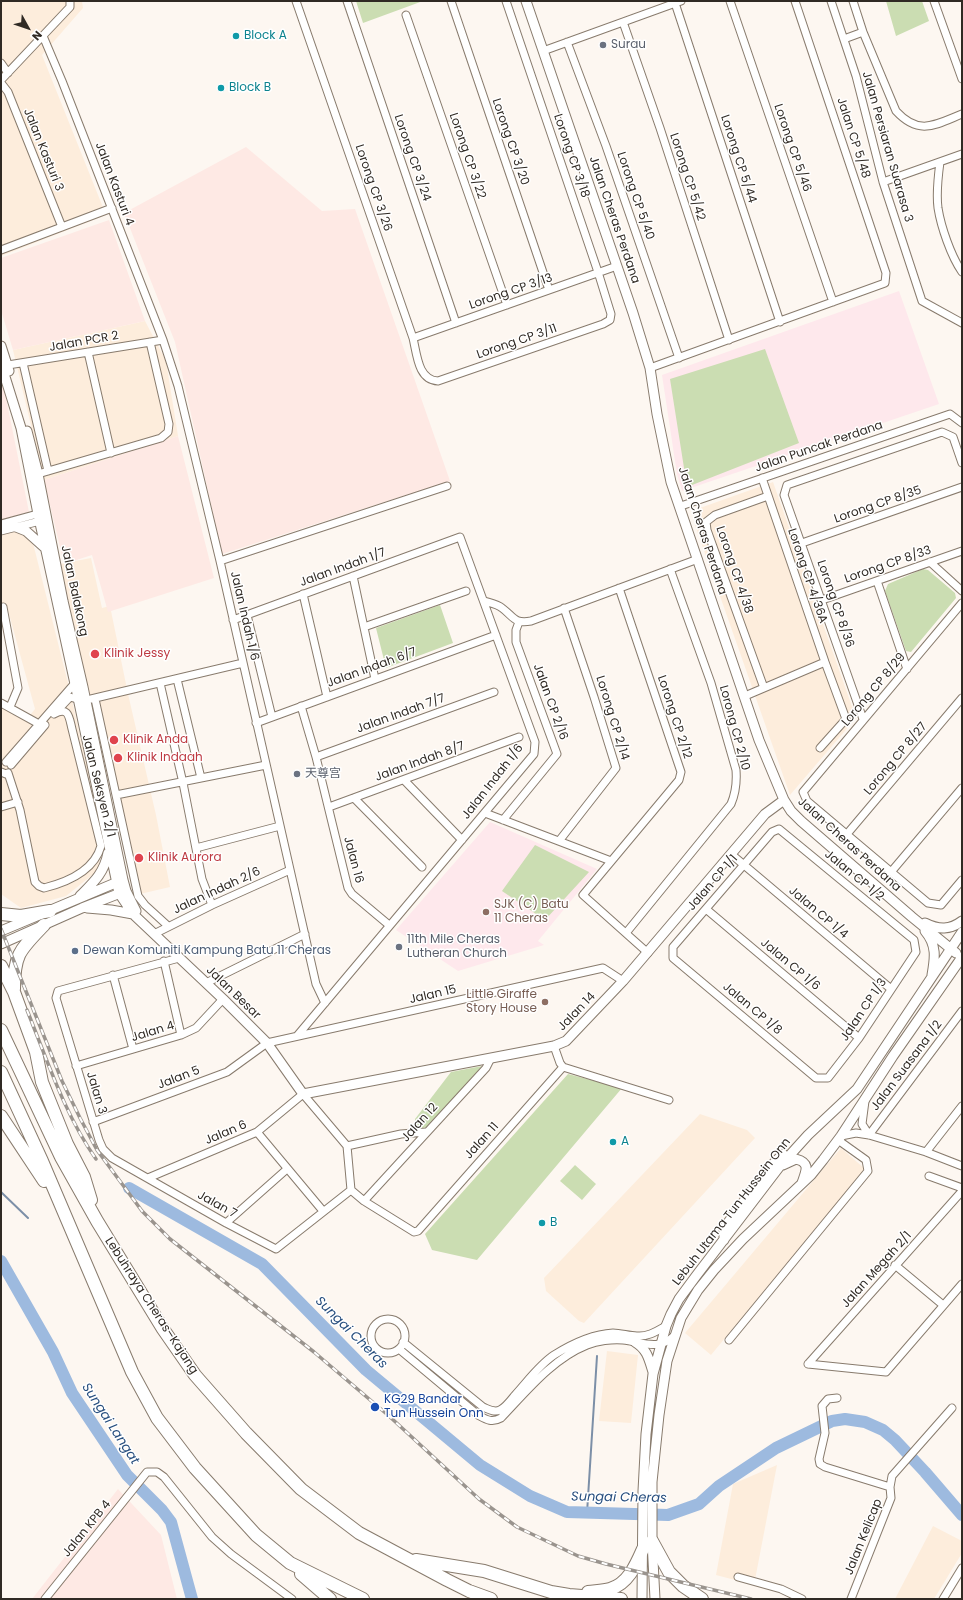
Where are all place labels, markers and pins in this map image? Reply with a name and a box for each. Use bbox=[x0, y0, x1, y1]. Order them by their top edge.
place label: Block A bbox=[244, 29, 287, 43]
marker: Block A bbox=[231, 31, 241, 41]
place label: Surau bbox=[611, 38, 646, 52]
marker: Surau bbox=[598, 40, 608, 50]
place label: Block B bbox=[229, 81, 271, 95]
marker: Block B bbox=[216, 83, 226, 93]
place label: Klinik Jessy bbox=[104, 647, 170, 661]
marker: Klinik Jessy bbox=[89, 648, 101, 660]
place label: Klinik Anda bbox=[123, 733, 188, 747]
marker: Klinik Anda bbox=[108, 734, 120, 746]
place label: Klinik Indaah bbox=[127, 751, 203, 765]
marker: Klinik Indaah bbox=[112, 752, 124, 764]
place label: 天尊宫 bbox=[305, 767, 341, 781]
marker: 天尊宫 bbox=[292, 769, 302, 779]
place label: Klinik Aurora bbox=[148, 851, 222, 865]
marker: Klinik Aurora bbox=[133, 852, 145, 864]
place label: SJK (C) Batu 11 Cheras bbox=[494, 898, 569, 926]
marker: SJK (C) Batu 11 Cheras bbox=[481, 907, 491, 917]
place label: 11th Mile Cheras Lutheran Church bbox=[407, 933, 507, 961]
marker: 11th Mile Cheras Lutheran Church bbox=[394, 942, 404, 952]
place label: Dewan Komuniti Kampung Batu 11 Cheras bbox=[83, 944, 331, 958]
marker: Dewan Komuniti Kampung Batu 11 Cheras bbox=[70, 946, 80, 956]
place label: Little Giraffe Story House bbox=[466, 988, 537, 1016]
marker: Little Giraffe Story House bbox=[540, 997, 550, 1007]
place label: A bbox=[621, 1135, 629, 1149]
marker: A bbox=[608, 1137, 618, 1147]
place label: B bbox=[550, 1216, 557, 1230]
marker: B bbox=[537, 1218, 547, 1228]
place label: KG29 Bandar Tun Hussein Onn bbox=[384, 1393, 484, 1421]
marker: KG29 Bandar Tun Hussein Onn bbox=[369, 1401, 381, 1413]

